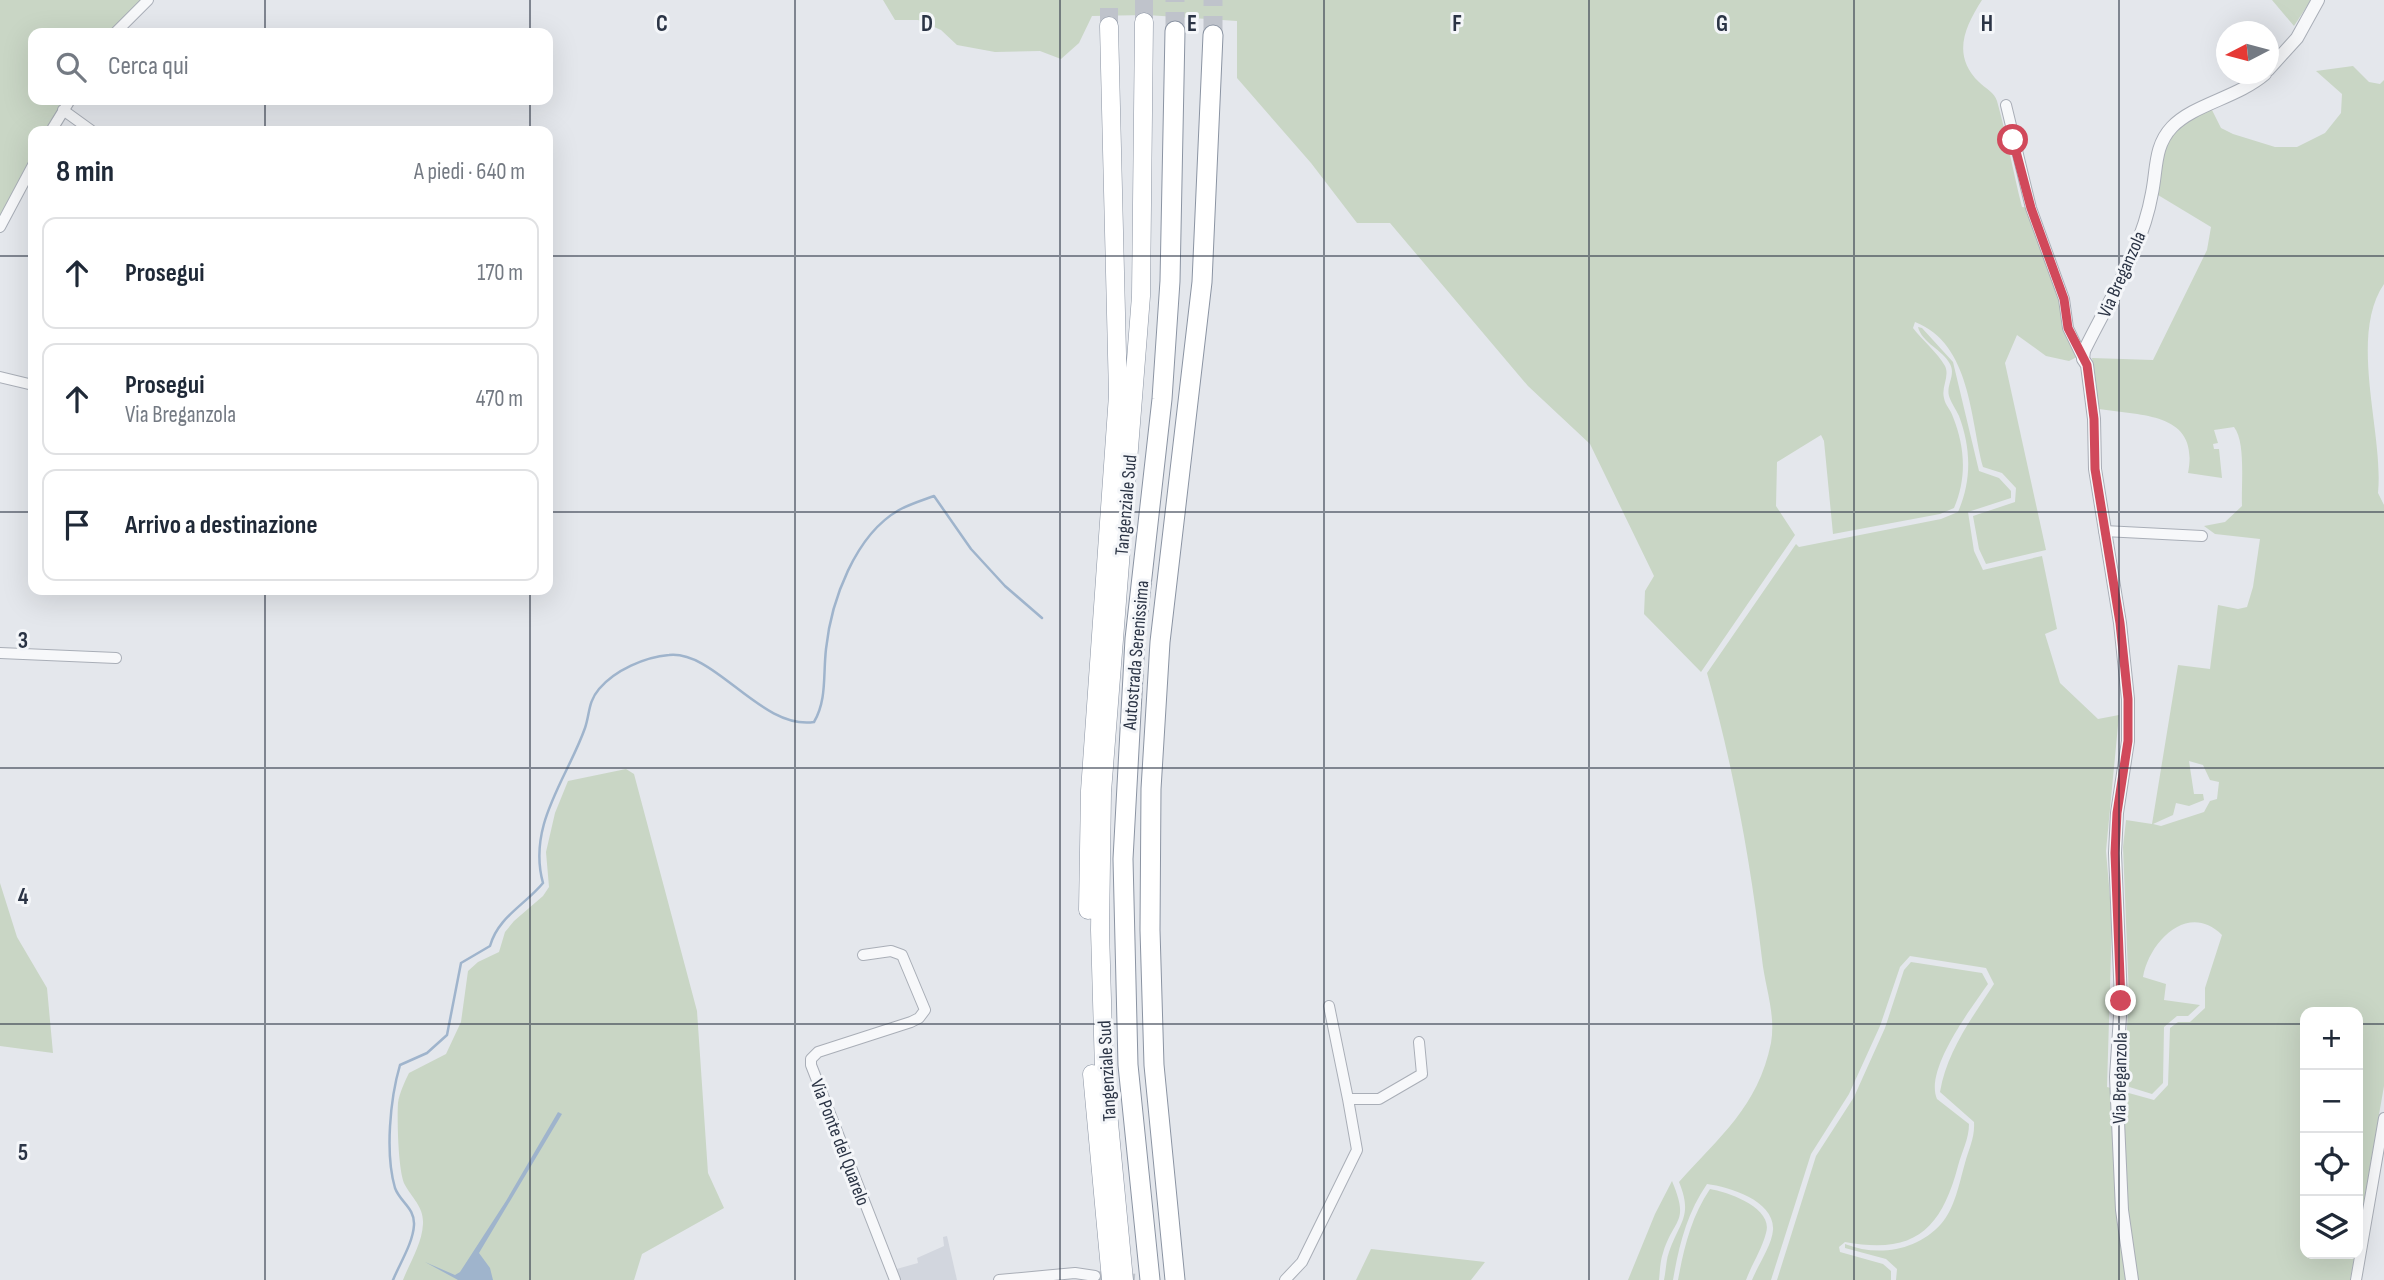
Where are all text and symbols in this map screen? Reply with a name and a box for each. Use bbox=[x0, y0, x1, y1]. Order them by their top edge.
text: C bbox=[656, 10, 668, 38]
text: D bbox=[921, 10, 933, 38]
text: E bbox=[1187, 10, 1197, 38]
text: F bbox=[1452, 10, 1462, 38]
text: G bbox=[1716, 10, 1728, 38]
text: H bbox=[1981, 10, 1993, 38]
north arrow bbox=[2216, 21, 2279, 84]
search box bbox=[28, 28, 553, 105]
icon: search bbox=[52, 48, 90, 86]
text: Cerca qui bbox=[108, 51, 189, 82]
route start bbox=[1997, 124, 2028, 155]
text: 8 min bbox=[56, 154, 114, 190]
text: A piedi · 640 m bbox=[414, 158, 525, 186]
street label: Via Breganzola bbox=[2093, 228, 2152, 321]
icon: ahead bbox=[58, 254, 96, 292]
text: Prosegui bbox=[125, 258, 204, 289]
text: 170 m bbox=[477, 259, 523, 287]
text: Prosegui bbox=[125, 370, 204, 401]
icon: ahead bbox=[58, 380, 96, 418]
text: 470 m bbox=[476, 385, 523, 413]
text: Via Breganzola bbox=[125, 401, 236, 429]
street label: Tangenziale Sud bbox=[1111, 454, 1142, 556]
icon: arrive bbox=[58, 506, 96, 544]
text: Arrivo a destinazione bbox=[125, 510, 318, 541]
street label: Autostrada Serenissima bbox=[1118, 580, 1154, 732]
text: 3 bbox=[18, 627, 28, 655]
text: 4 bbox=[18, 883, 29, 911]
route end bbox=[2105, 985, 2136, 1016]
map controls bbox=[2300, 1007, 2363, 1259]
button: + bbox=[2300, 1007, 2363, 1070]
street label: Tangenziale Sud bbox=[1093, 1020, 1122, 1122]
street label: Via Breganzola bbox=[2108, 1032, 2133, 1124]
button: − bbox=[2300, 1070, 2363, 1133]
street label: Via Ponte del Quarelo bbox=[805, 1076, 874, 1209]
button: locate bbox=[2300, 1133, 2363, 1196]
text: 5 bbox=[18, 1139, 28, 1167]
button: layers bbox=[2300, 1196, 2363, 1259]

